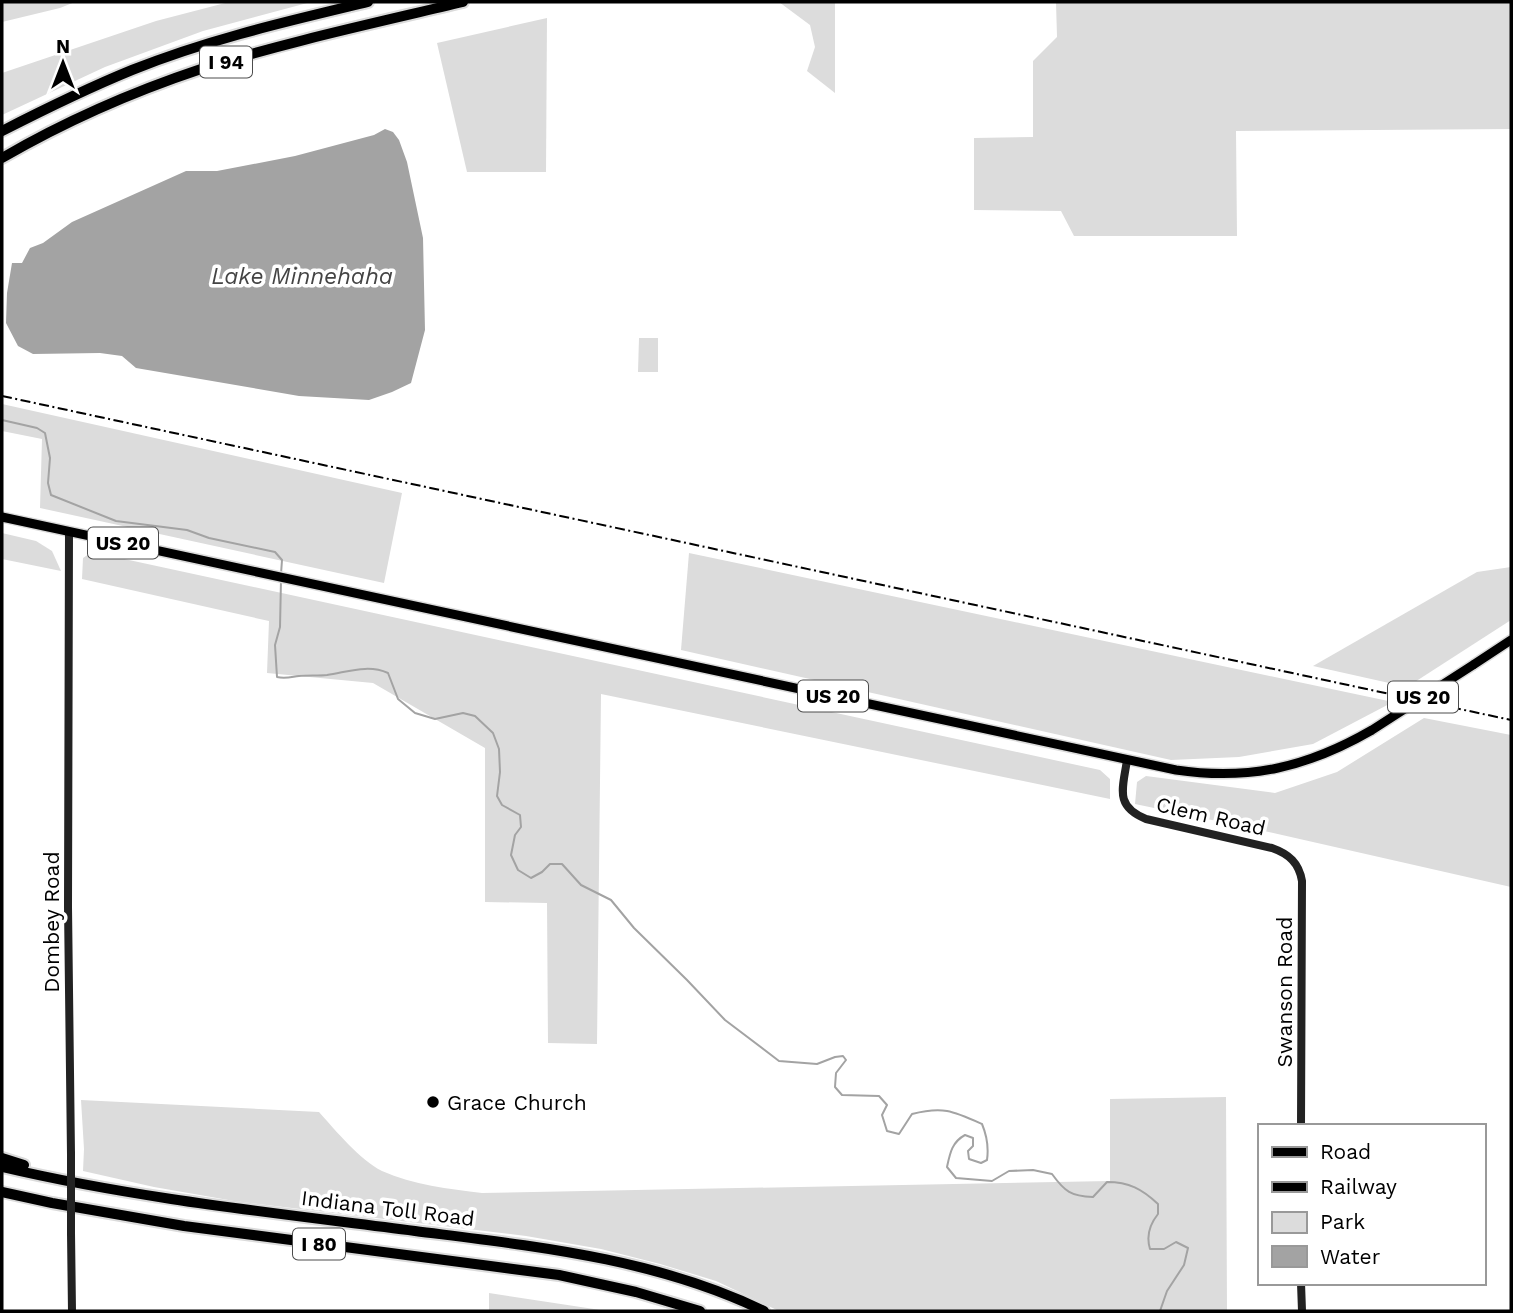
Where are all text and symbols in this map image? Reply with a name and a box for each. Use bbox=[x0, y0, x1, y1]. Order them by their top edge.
north arrow bbox=[28, 28, 98, 98]
text: N bbox=[56, 35, 70, 58]
road number: I 94 bbox=[200, 46, 252, 78]
water label: Lake Minnehaha bbox=[211, 263, 393, 290]
road number: US 20 bbox=[88, 528, 158, 558]
road number: US 20 bbox=[798, 680, 868, 712]
road number: US 20 bbox=[1388, 682, 1458, 712]
street label: Clem Road bbox=[1154, 791, 1268, 841]
street label: Dombey Road bbox=[39, 851, 64, 993]
street label: Swanson Road bbox=[1272, 917, 1297, 1067]
place label: Grace Church bbox=[447, 1090, 587, 1115]
marker: Grace Church bbox=[425, 1094, 441, 1110]
legend bbox=[1258, 1124, 1485, 1285]
text: Road bbox=[1320, 1139, 1371, 1164]
text: Railway bbox=[1320, 1174, 1397, 1199]
street label: Indiana Toll Road bbox=[300, 1185, 476, 1231]
text: Park bbox=[1320, 1209, 1365, 1234]
road number: I 80 bbox=[293, 1228, 345, 1260]
text: Water bbox=[1320, 1244, 1381, 1269]

